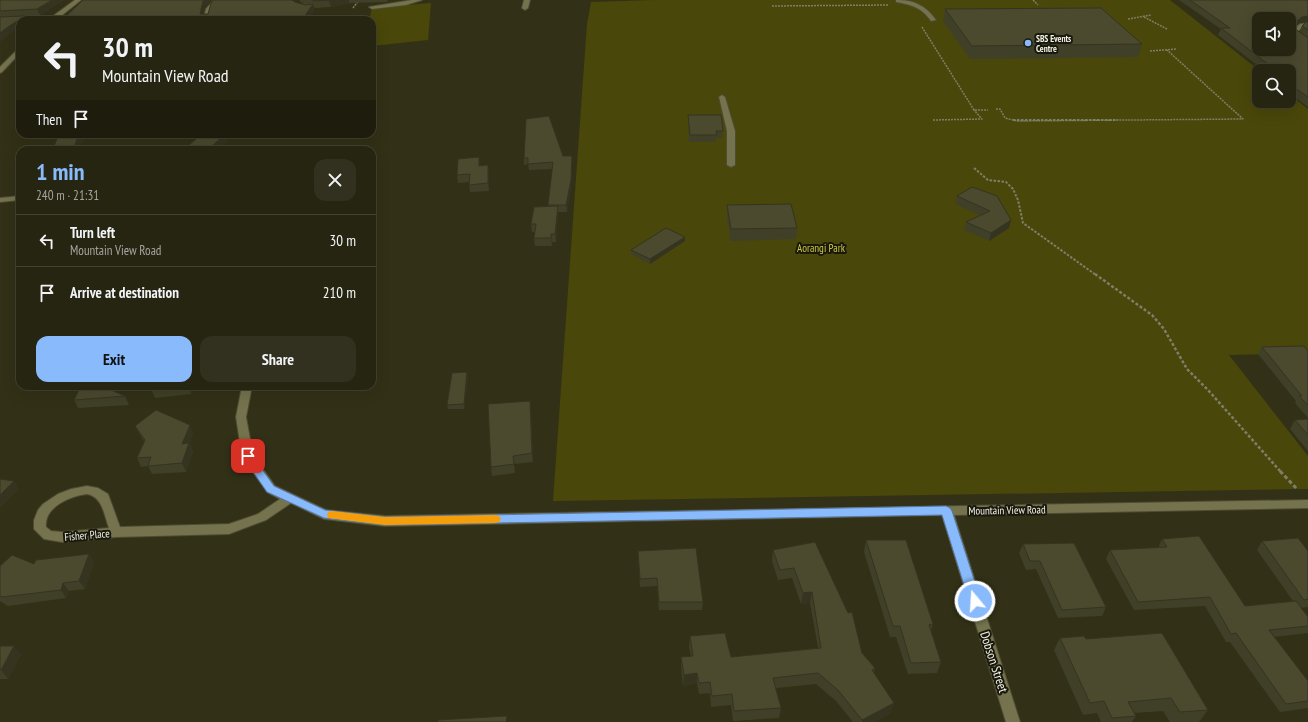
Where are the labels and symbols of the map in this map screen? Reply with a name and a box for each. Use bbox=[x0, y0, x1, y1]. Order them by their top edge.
place label: SBS Events Centre bbox=[1036, 33, 1071, 54]
marker: SBS Events Centre bbox=[1023, 38, 1033, 48]
park label: Aorangi Park bbox=[797, 241, 846, 255]
pin bbox=[231, 439, 265, 473]
street label: Mountain View Road bbox=[968, 502, 1046, 518]
street label: Fisher Place bbox=[64, 526, 111, 544]
position arrow bbox=[954, 580, 996, 622]
street label: Dobson Street bbox=[976, 629, 1012, 695]

